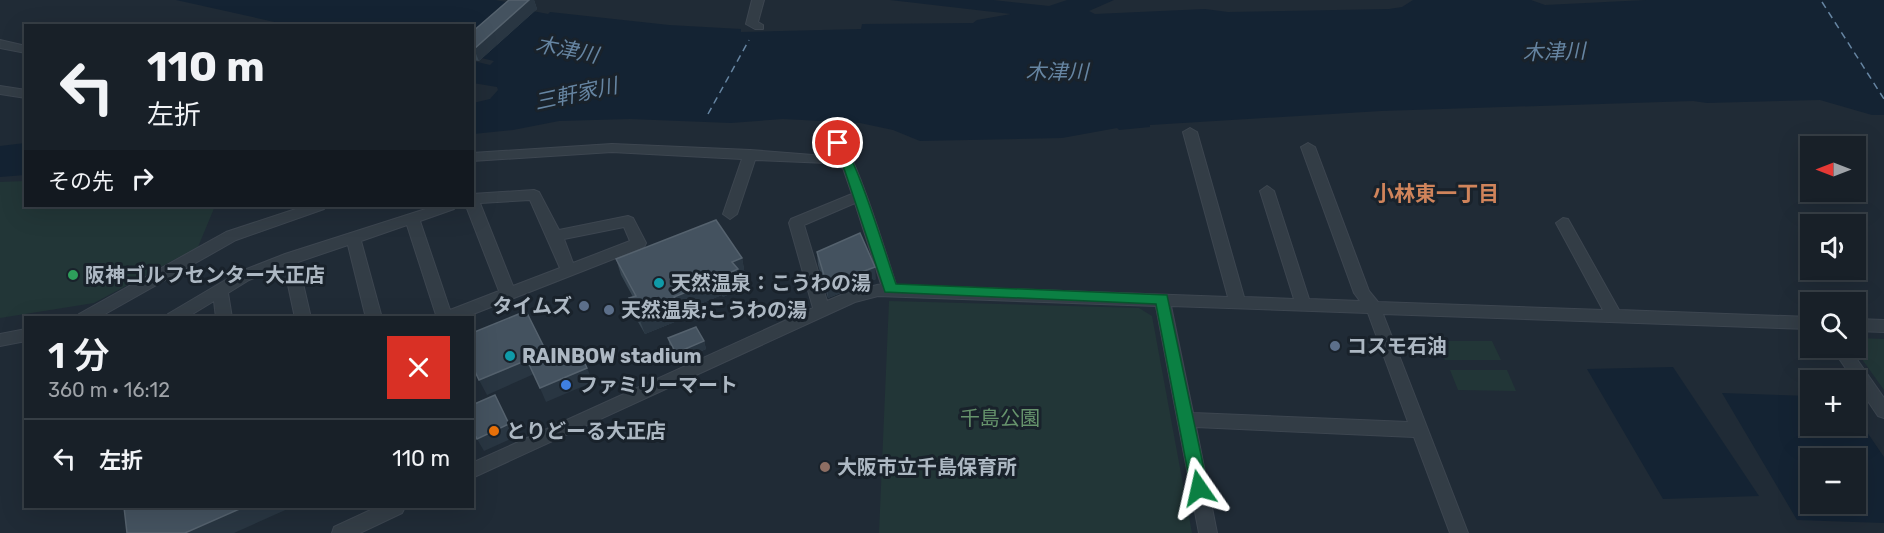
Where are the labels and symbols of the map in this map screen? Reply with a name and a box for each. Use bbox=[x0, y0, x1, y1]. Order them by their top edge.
water label: 木津川 bbox=[534, 31, 602, 68]
water label: 木津川 bbox=[1522, 38, 1588, 65]
water label: 木津川 bbox=[1026, 59, 1090, 84]
water label: 三軒家川 bbox=[532, 72, 622, 114]
pin bbox=[812, 117, 863, 168]
north arrow bbox=[1800, 136, 1866, 202]
district label: 小林東一丁目 bbox=[1373, 181, 1499, 206]
place label: 阪神ゴルフセンター大正店 bbox=[85, 263, 325, 287]
marker: 阪神ゴルフセンター大正店 bbox=[66, 268, 80, 282]
place label: 天然温泉：こうわの湯 bbox=[671, 271, 871, 295]
marker: 天然温泉：こうわの湯 bbox=[652, 276, 666, 290]
place label: タイムズ bbox=[492, 294, 572, 318]
place label: 天然温泉;こうわの湯 bbox=[621, 298, 807, 322]
marker: タイムズ bbox=[577, 299, 591, 313]
marker: 天然温泉;こうわの湯 bbox=[602, 303, 616, 317]
place label: コスモ石油 bbox=[1347, 334, 1447, 358]
marker: コスモ石油 bbox=[1328, 339, 1342, 353]
place label: RAINBOW stadium bbox=[522, 344, 702, 368]
marker: RAINBOW stadium bbox=[503, 349, 517, 363]
place label: ファミリーマート bbox=[578, 373, 738, 397]
marker: ファミリーマート bbox=[559, 378, 573, 392]
park label: 千島公園 bbox=[960, 406, 1040, 430]
place label: とりどーる大正店 bbox=[506, 419, 666, 443]
marker: とりどーる大正店 bbox=[487, 424, 501, 438]
place label: 大阪市立千島保育所 bbox=[837, 455, 1017, 479]
position arrow bbox=[1167, 456, 1231, 520]
marker: 大阪市立千島保育所 bbox=[818, 460, 832, 474]

